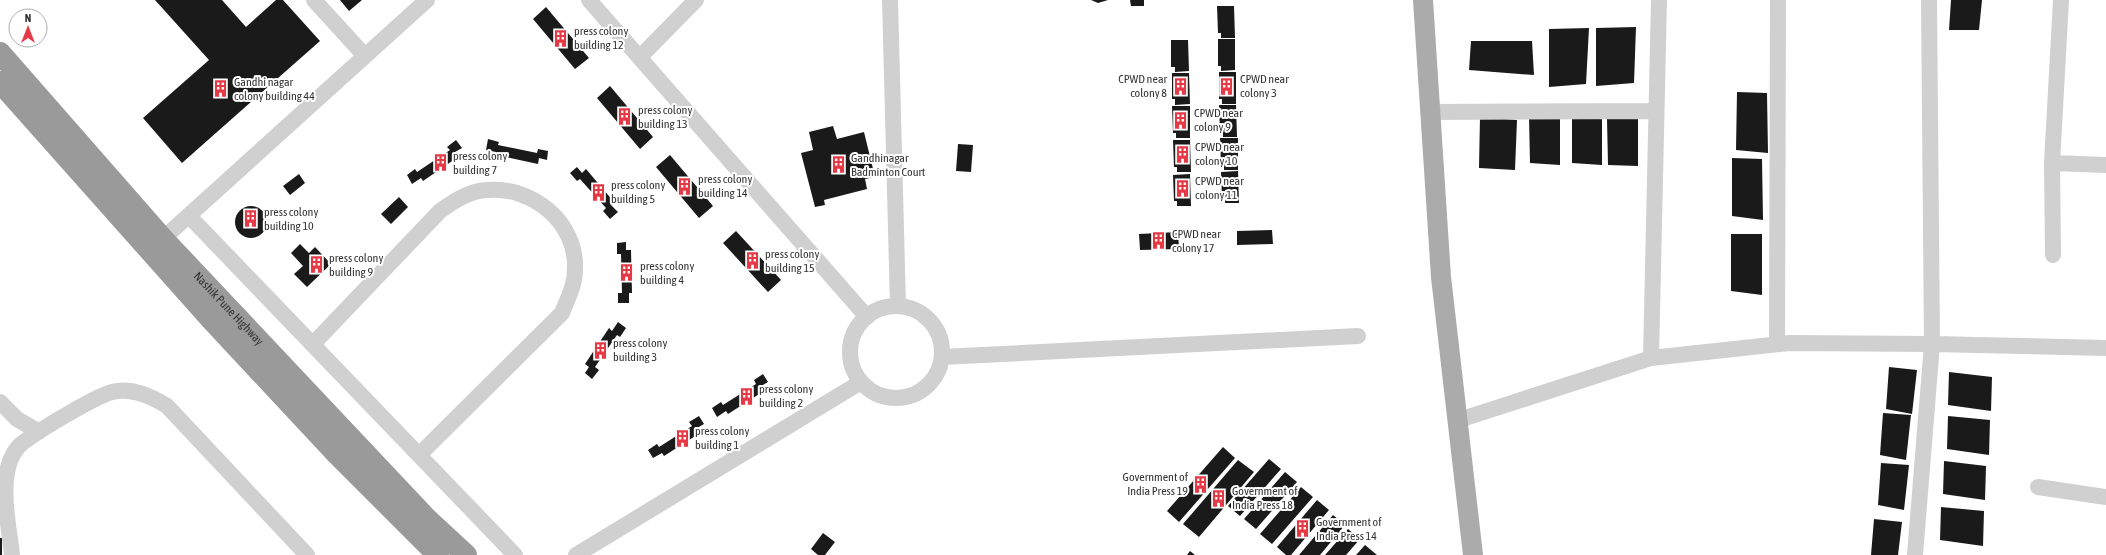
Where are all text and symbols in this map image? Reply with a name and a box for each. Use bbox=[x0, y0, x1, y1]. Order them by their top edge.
north arrow bbox=[8, 8, 48, 48]
text: N bbox=[25, 12, 31, 24]
place label: press colony building 12 bbox=[574, 24, 628, 52]
building icon: press colony building 12 bbox=[551, 28, 571, 48]
place label: CPWD near colony 8 bbox=[1118, 72, 1167, 100]
place label: CPWD near colony 3 bbox=[1240, 72, 1289, 100]
place label: Gandhi nagar colony building 44 bbox=[234, 75, 315, 103]
building icon: CPWD near colony 8 bbox=[1170, 76, 1190, 96]
building icon: CPWD near colony 3 bbox=[1217, 76, 1237, 96]
building icon: Gandhi nagar colony building 44 bbox=[211, 79, 231, 99]
place label: press colony building 13 bbox=[638, 103, 692, 131]
place label: CPWD near colony 9 bbox=[1194, 106, 1243, 134]
building icon: press colony building 13 bbox=[615, 107, 635, 127]
building icon: CPWD near colony 9 bbox=[1171, 110, 1191, 130]
place label: CPWD near colony 10 bbox=[1195, 140, 1244, 168]
building icon: CPWD near colony 10 bbox=[1172, 144, 1192, 164]
place label: press colony building 7 bbox=[453, 149, 507, 177]
place label: Gandhinagar Badminton Court bbox=[851, 151, 926, 179]
building icon: press colony building 7 bbox=[430, 153, 450, 173]
building icon: Gandhinagar Badminton Court bbox=[828, 155, 848, 175]
place label: press colony building 14 bbox=[698, 172, 752, 200]
place label: CPWD near colony 11 bbox=[1195, 174, 1244, 202]
building icon: press colony building 14 bbox=[675, 176, 695, 196]
place label: press colony building 5 bbox=[611, 178, 665, 206]
building icon: CPWD near colony 11 bbox=[1172, 178, 1192, 198]
building icon: press colony building 5 bbox=[588, 182, 608, 202]
place label: press colony building 10 bbox=[264, 205, 318, 233]
building icon: press colony building 10 bbox=[241, 209, 261, 229]
place label: CPWD near colony 17 bbox=[1172, 227, 1221, 255]
building icon: CPWD near colony 17 bbox=[1149, 231, 1169, 251]
place label: press colony building 15 bbox=[765, 247, 819, 275]
place label: press colony building 9 bbox=[329, 251, 383, 279]
building icon: press colony building 15 bbox=[742, 251, 762, 271]
building icon: press colony building 9 bbox=[306, 255, 326, 275]
place label: press colony building 4 bbox=[640, 259, 694, 287]
building icon: press colony building 4 bbox=[617, 263, 637, 283]
street label: Nashik Pune Highway bbox=[191, 269, 266, 348]
place label: press colony building 3 bbox=[613, 336, 667, 364]
building icon: press colony building 3 bbox=[590, 340, 610, 360]
place label: press colony building 2 bbox=[759, 382, 813, 410]
building icon: press colony building 2 bbox=[736, 386, 756, 406]
place label: press colony building 1 bbox=[695, 424, 749, 452]
building icon: press colony building 1 bbox=[672, 428, 692, 448]
place label: Government of India Press 19 bbox=[1123, 470, 1189, 498]
building icon: Government of India Press 19 bbox=[1191, 474, 1211, 494]
place label: Government of India Press 18 bbox=[1232, 484, 1298, 512]
building icon: Government of India Press 18 bbox=[1209, 488, 1229, 508]
place label: Government of India Press 14 bbox=[1316, 515, 1382, 543]
building icon: Government of India Press 14 bbox=[1293, 519, 1313, 539]

